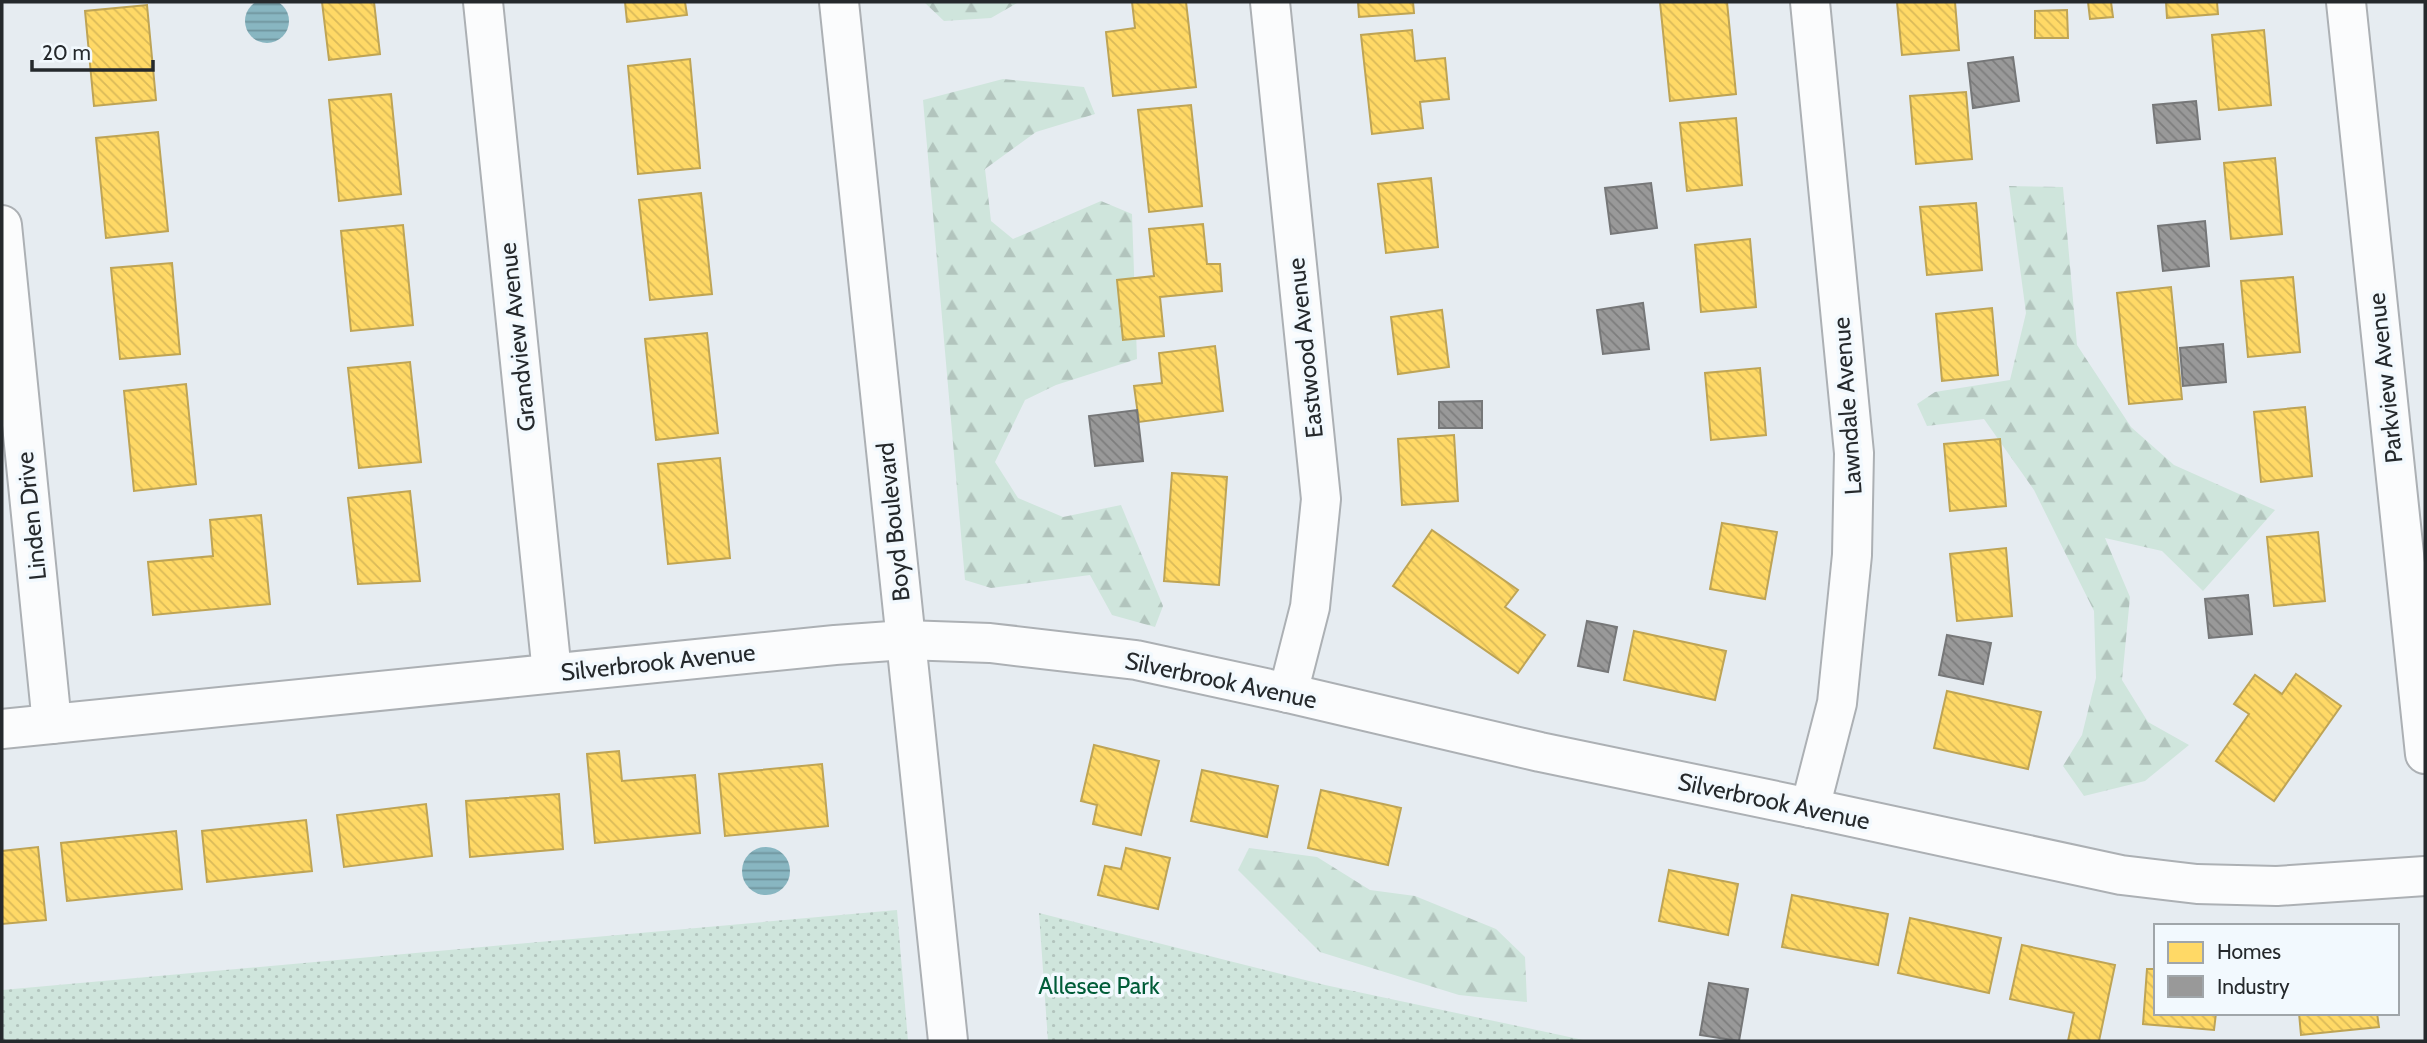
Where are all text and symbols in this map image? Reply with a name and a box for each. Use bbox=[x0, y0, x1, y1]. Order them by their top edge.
scale bar bbox=[32, 28, 152, 72]
text: 20 m bbox=[42, 40, 91, 65]
street label: Grandview Avenue bbox=[493, 241, 541, 433]
street label: Eastwood Avenue bbox=[1281, 256, 1329, 440]
street label: Parkview Avenue bbox=[2362, 291, 2408, 465]
street label: Lawndale Avenue bbox=[1826, 316, 1868, 496]
street label: Boyd Boulevard bbox=[870, 441, 916, 603]
street label: Linden Drive bbox=[10, 450, 52, 582]
street label: Silverbrook Avenue bbox=[559, 637, 757, 687]
street label: Silverbrook Avenue bbox=[1123, 646, 1319, 714]
street label: Silverbrook Avenue bbox=[1676, 767, 1872, 835]
legend bbox=[2154, 924, 2399, 1015]
text: Homes bbox=[2217, 939, 2281, 964]
park label: Allesee Park bbox=[1038, 971, 1160, 1000]
text: Industry bbox=[2217, 974, 2290, 999]

